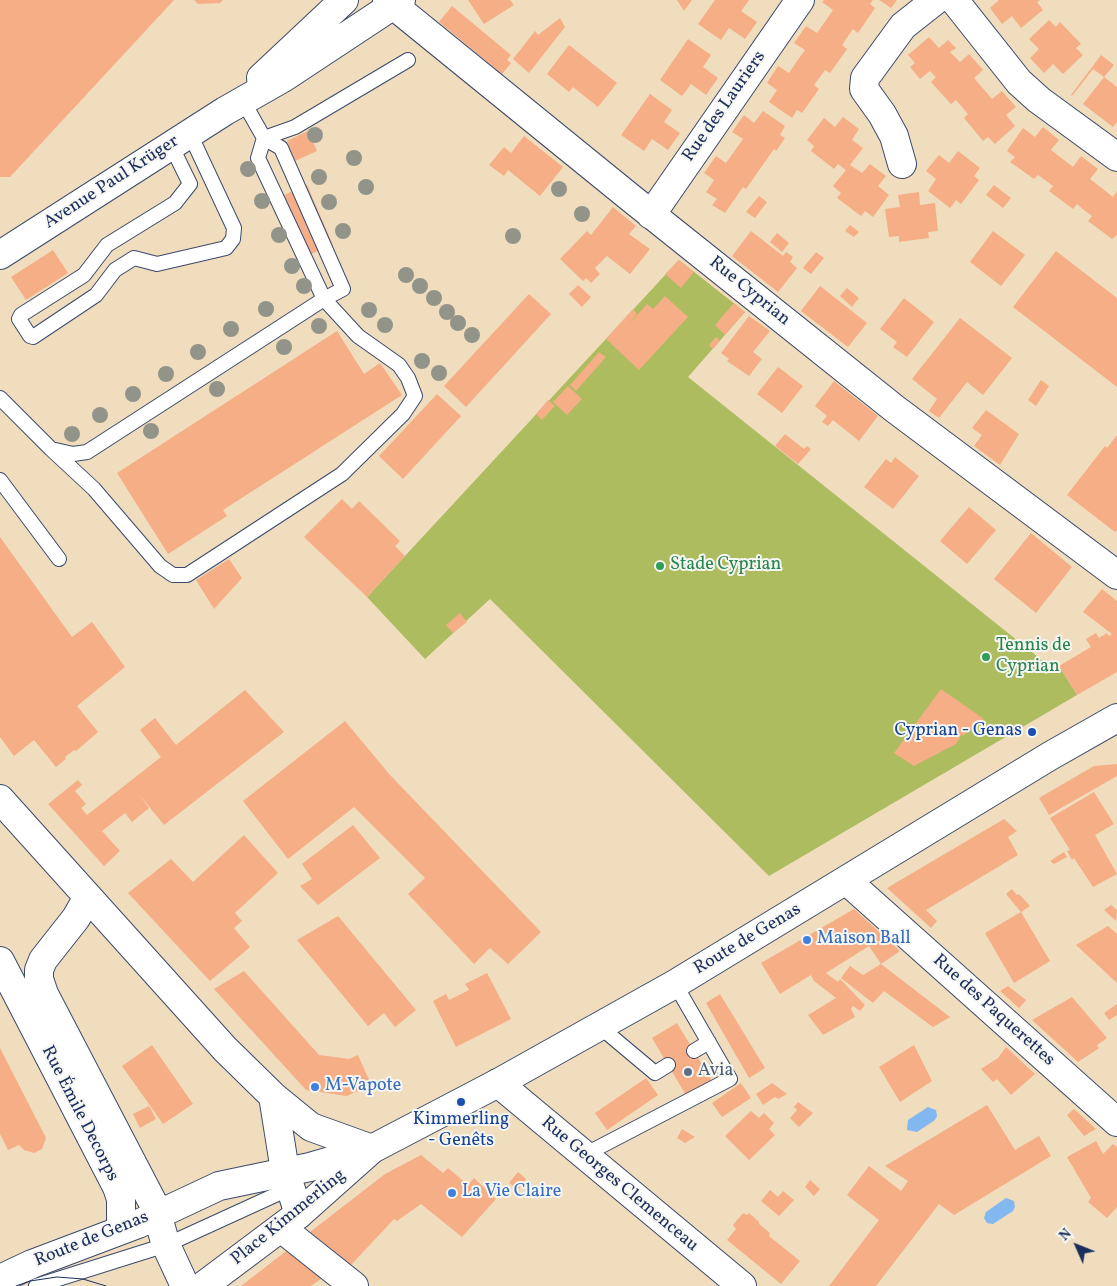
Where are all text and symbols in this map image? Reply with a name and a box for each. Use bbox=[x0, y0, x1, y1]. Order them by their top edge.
street label: Rue des Lauriers bbox=[679, 47, 771, 167]
street label: Avenue Paul Krüger bbox=[41, 131, 183, 235]
street label: Rue Cyprian bbox=[704, 253, 794, 331]
place label: Stade Cyprian bbox=[670, 555, 781, 577]
marker: Stade Cyprian bbox=[654, 560, 666, 572]
place label: Tennis de Cyprian bbox=[996, 636, 1071, 679]
marker: Tennis de Cyprian bbox=[980, 651, 992, 663]
place label: Cyprian - Genas bbox=[894, 721, 1022, 743]
marker: Cyprian - Genas bbox=[1026, 726, 1038, 738]
street label: Route de Genas bbox=[690, 899, 806, 981]
place label: Maison Ball bbox=[817, 929, 911, 951]
marker: Maison Ball bbox=[801, 934, 813, 946]
street label: Rue des Paquerettes bbox=[927, 950, 1059, 1072]
street label: Rue Émile Decorps bbox=[36, 1043, 122, 1185]
place label: Avia bbox=[698, 1061, 733, 1083]
marker: Avia bbox=[682, 1066, 694, 1078]
place label: M-Vapote bbox=[325, 1076, 401, 1098]
marker: M-Vapote bbox=[309, 1081, 321, 1093]
marker: Kimmerling - Genêts bbox=[455, 1096, 467, 1108]
place label: Kimmerling - Genêts bbox=[413, 1110, 509, 1152]
street label: Rue Georges Clemenceau bbox=[536, 1113, 702, 1257]
street label: Place Kimmerling bbox=[227, 1165, 351, 1271]
place label: La Vie Claire bbox=[462, 1182, 561, 1204]
marker: La Vie Claire bbox=[446, 1187, 458, 1199]
street label: Route de Genas bbox=[32, 1207, 152, 1273]
north arrow bbox=[1052, 1221, 1102, 1271]
text: N bbox=[1055, 1225, 1076, 1245]

